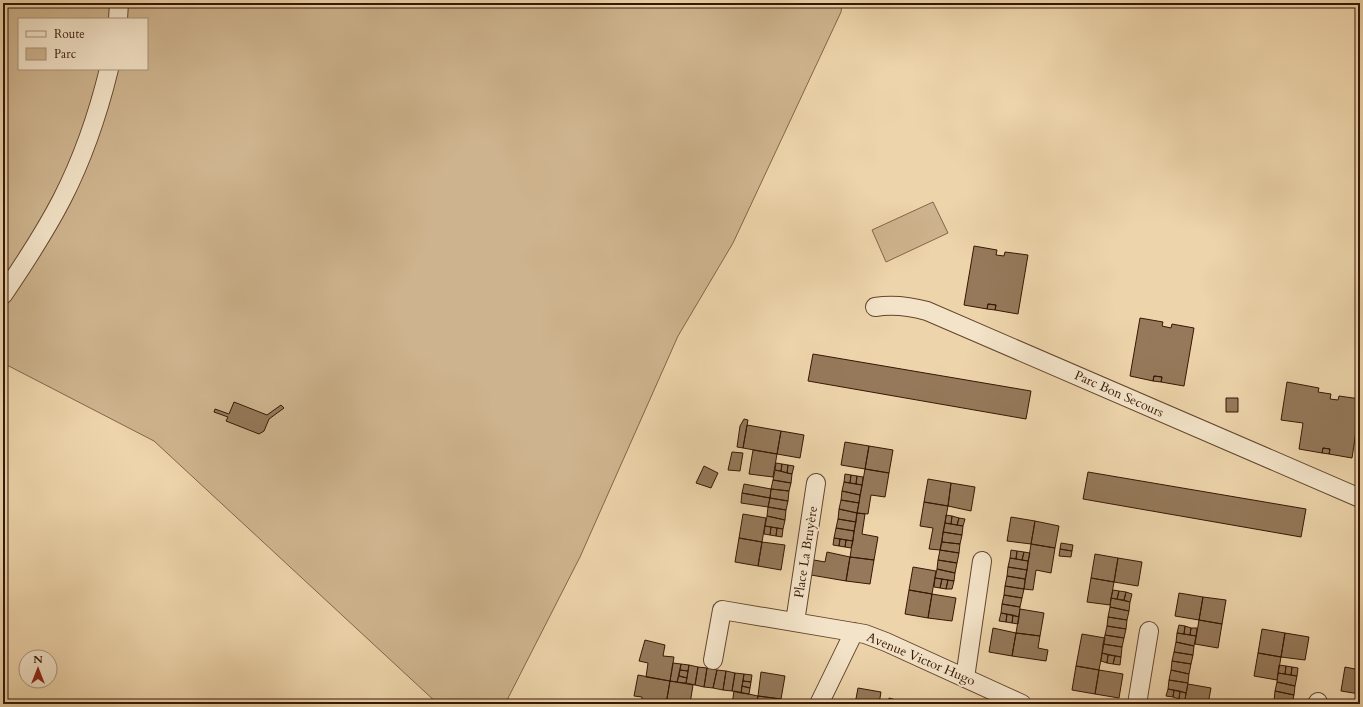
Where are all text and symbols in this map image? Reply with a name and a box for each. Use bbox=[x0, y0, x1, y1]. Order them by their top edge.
legend bbox=[18, 18, 148, 70]
text: Route bbox=[54, 26, 85, 42]
text: Parc bbox=[54, 46, 77, 62]
street label: Parc Bon Secours bbox=[1072, 366, 1166, 422]
street label: Place La Bruyère bbox=[790, 505, 822, 599]
street label: Avenue Victor Hugo bbox=[864, 628, 978, 690]
north arrow bbox=[18, 649, 58, 689]
text: N bbox=[33, 652, 43, 667]

